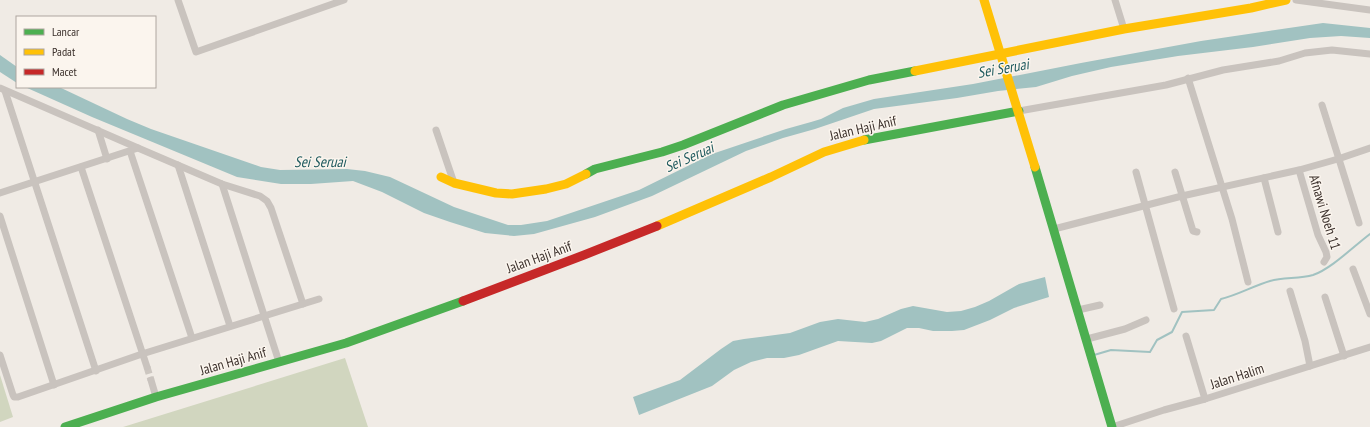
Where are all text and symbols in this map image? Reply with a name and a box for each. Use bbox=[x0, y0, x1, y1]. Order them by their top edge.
legend bbox=[16, 16, 156, 88]
text: Lancar bbox=[52, 24, 80, 39]
text: Padat bbox=[52, 44, 76, 59]
water label: Sei Seruai bbox=[976, 54, 1032, 82]
text: Macet bbox=[52, 64, 77, 79]
street label: Jalan Haji Anif bbox=[827, 111, 899, 145]
water label: Sei Seruai bbox=[662, 137, 718, 176]
water label: Sei Seruai bbox=[294, 152, 348, 171]
street label: Afnawi Noeh 11 bbox=[1305, 172, 1345, 252]
street label: Jalan Haji Anif bbox=[503, 237, 574, 277]
street label: Jalan Haji Anif bbox=[197, 343, 269, 379]
street label: Jalan Halim bbox=[1207, 359, 1266, 393]

